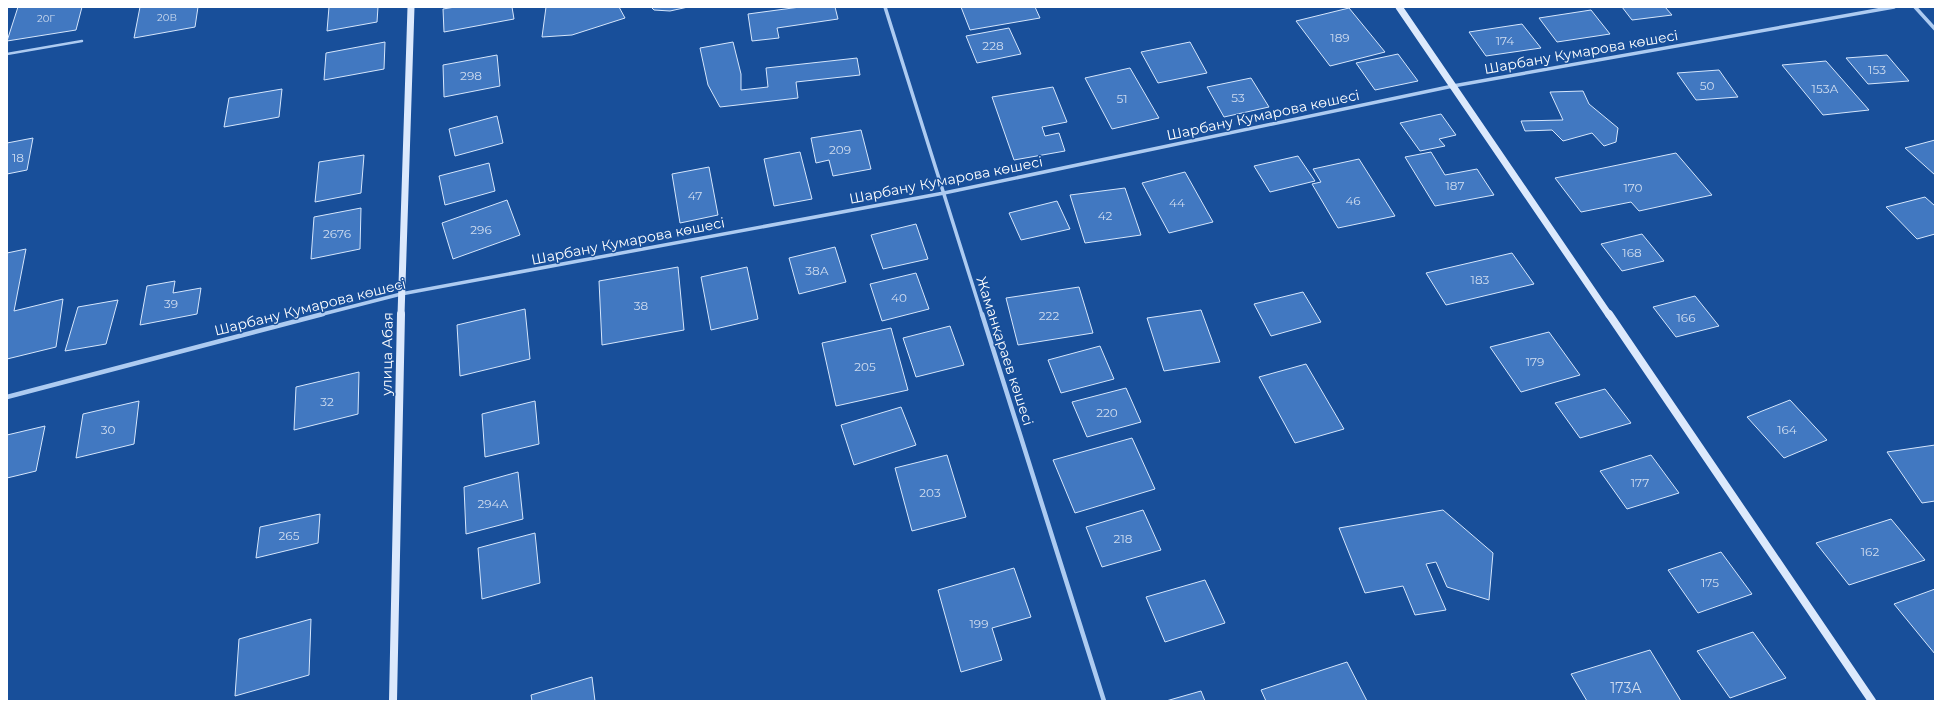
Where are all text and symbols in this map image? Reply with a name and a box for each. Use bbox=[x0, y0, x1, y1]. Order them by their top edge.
house number: 20В bbox=[157, 11, 177, 24]
house number: 20Г bbox=[37, 12, 55, 25]
street label: Шарбану Кумарова көшесі bbox=[1483, 26, 1679, 78]
house number: 189 bbox=[1330, 30, 1350, 45]
house number: 174 bbox=[1496, 33, 1514, 48]
house number: 228 bbox=[982, 38, 1004, 53]
house number: 153 bbox=[1868, 62, 1886, 77]
house number: 298 bbox=[460, 68, 482, 83]
house number: 50 bbox=[1700, 78, 1714, 93]
house number: 153А bbox=[1812, 81, 1838, 96]
street label: Шарбану Кумарова көшесі bbox=[1165, 86, 1361, 144]
house number: 53 bbox=[1231, 90, 1245, 105]
house number: 51 bbox=[1116, 91, 1128, 106]
house number: 209 bbox=[829, 142, 851, 157]
house number: 18 bbox=[12, 150, 24, 165]
street label: Шарбану Кумарова көшесі bbox=[848, 152, 1044, 208]
house number: 187 bbox=[1445, 178, 1465, 193]
house number: 170 bbox=[1623, 180, 1643, 195]
house number: 47 bbox=[688, 188, 702, 203]
house number: 46 bbox=[1345, 193, 1361, 208]
house number: 44 bbox=[1169, 195, 1185, 210]
house number: 42 bbox=[1098, 208, 1113, 223]
street label: Шарбану Кумарова көшесі bbox=[530, 213, 726, 269]
house number: 296 bbox=[470, 222, 492, 237]
house number: 2676 bbox=[323, 226, 351, 241]
house number: 168 bbox=[1622, 245, 1642, 260]
house number: 38А bbox=[805, 263, 829, 278]
house number: 183 bbox=[1471, 272, 1490, 287]
street label: Шарбану Кумарова көшесі bbox=[212, 274, 408, 340]
street label: Жаманқараев көшесі bbox=[972, 274, 1038, 428]
house number: 40 bbox=[891, 290, 907, 305]
house number: 39 bbox=[164, 296, 178, 311]
house number: 38 bbox=[634, 298, 649, 313]
house number: 222 bbox=[1039, 308, 1059, 323]
house number: 166 bbox=[1677, 310, 1695, 325]
street label: улица Абая bbox=[377, 312, 397, 397]
house number: 179 bbox=[1526, 354, 1544, 369]
house number: 205 bbox=[854, 359, 876, 374]
house number: 32 bbox=[320, 394, 334, 409]
house number: 220 bbox=[1096, 405, 1118, 420]
house number: 30 bbox=[101, 422, 115, 437]
house number: 164 bbox=[1777, 422, 1797, 437]
house number: 177 bbox=[1631, 475, 1649, 490]
house number: 203 bbox=[919, 485, 941, 500]
house number: 294А bbox=[478, 496, 509, 511]
house number: 265 bbox=[279, 528, 300, 543]
house number: 218 bbox=[1114, 531, 1133, 546]
house number: 162 bbox=[1861, 544, 1879, 559]
house number: 175 bbox=[1701, 575, 1719, 590]
house number: 199 bbox=[970, 616, 988, 631]
house number: 173А bbox=[1610, 679, 1642, 697]

